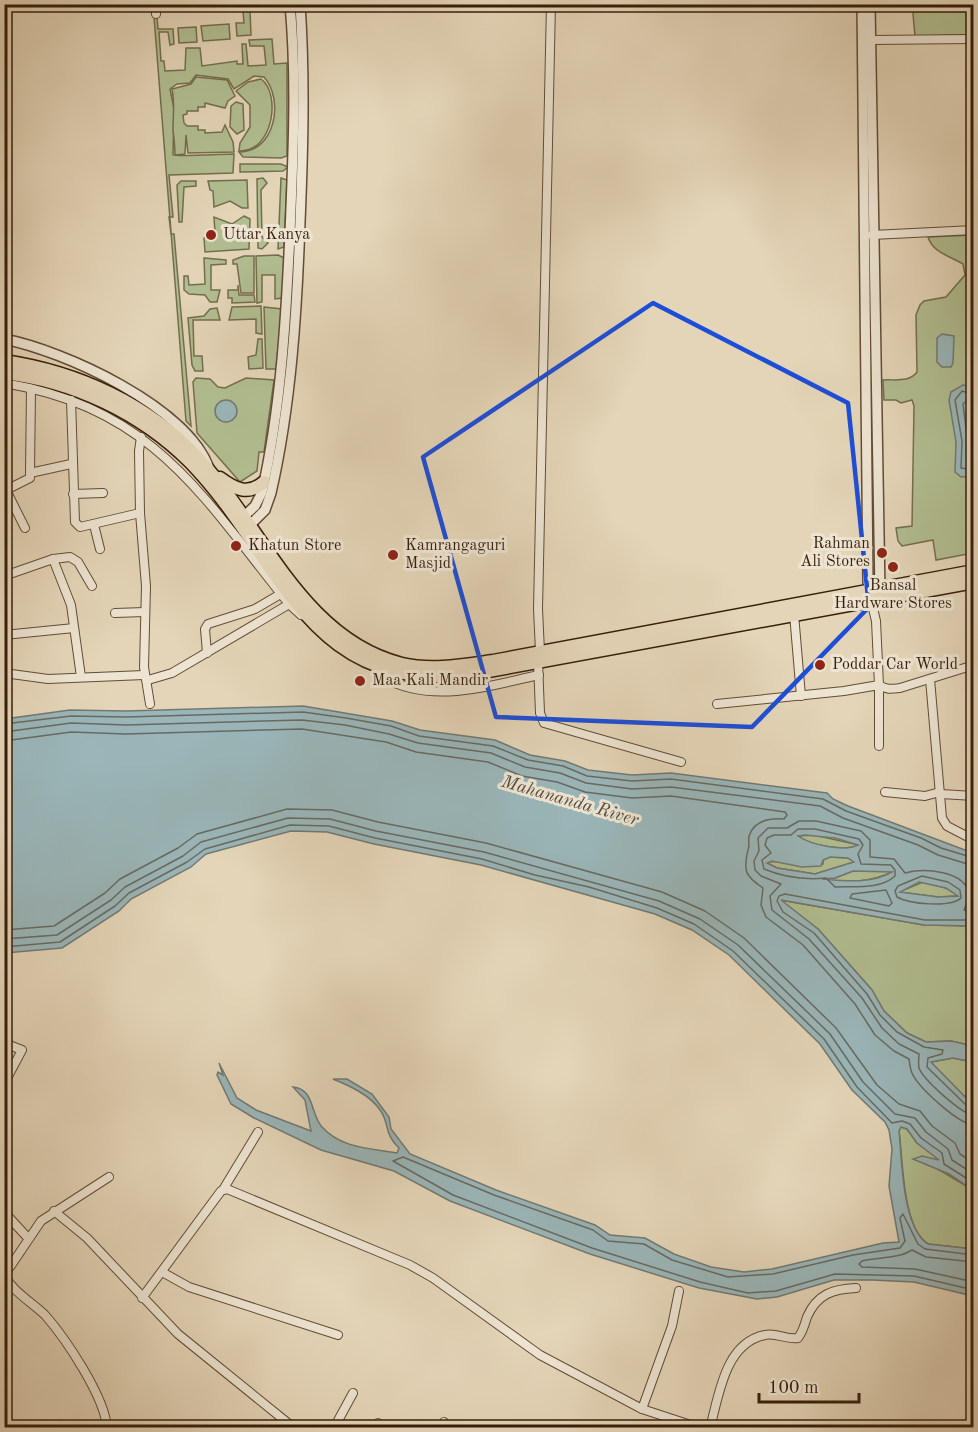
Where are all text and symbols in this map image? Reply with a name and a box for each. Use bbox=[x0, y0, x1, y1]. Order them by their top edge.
place label: Uttar Kanya bbox=[223, 227, 310, 243]
marker: Uttar Kanya bbox=[204, 228, 218, 242]
place label: Rahman Ali Stores bbox=[800, 536, 870, 570]
place label: Khatun Store bbox=[248, 538, 341, 554]
place label: Kamrangaguri Masjid bbox=[405, 538, 505, 572]
marker: Khatun Store bbox=[229, 539, 243, 553]
marker: Rahman Ali Stores bbox=[875, 546, 889, 560]
marker: Kamrangaguri Masjid bbox=[386, 548, 400, 562]
marker: Bansal Hardware Stores bbox=[886, 560, 900, 574]
place label: Bansal Hardware Stores bbox=[834, 578, 952, 612]
place label: Poddar Car World bbox=[832, 657, 958, 673]
marker: Poddar Car World bbox=[813, 658, 827, 672]
place label: Maa Kali Mandir bbox=[372, 673, 488, 689]
marker: Maa Kali Mandir bbox=[353, 674, 367, 688]
water label: Mahananda River bbox=[498, 773, 642, 830]
scale bar bbox=[759, 1366, 860, 1404]
text: 100 m bbox=[768, 1379, 819, 1397]

